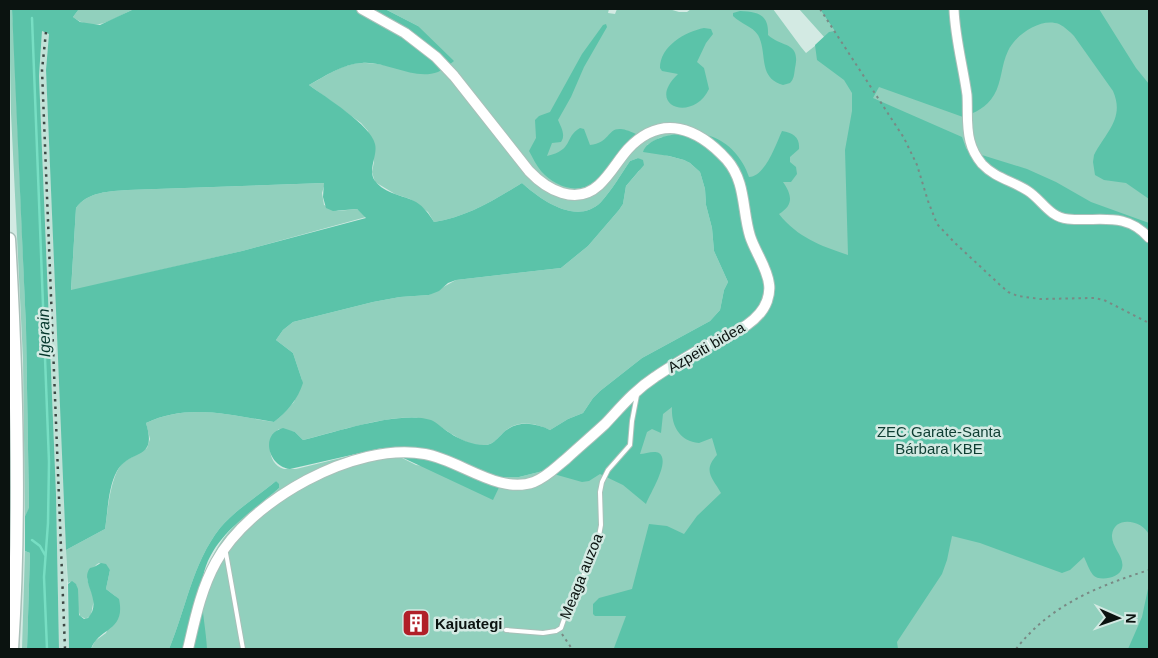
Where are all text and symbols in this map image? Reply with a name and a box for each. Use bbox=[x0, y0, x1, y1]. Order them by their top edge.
water label: Igerain bbox=[35, 308, 53, 358]
street label: Azpeiti bidea bbox=[665, 318, 748, 376]
park label: ZEC Garate-Santa Bárbara KBE bbox=[877, 423, 1002, 457]
street label: Meaga auzoa bbox=[556, 530, 606, 621]
north arrow bbox=[1093, 593, 1143, 643]
building icon: Kajuategi bbox=[401, 608, 431, 638]
text: N bbox=[1123, 613, 1139, 624]
place label: Kajuategi bbox=[435, 615, 503, 632]

